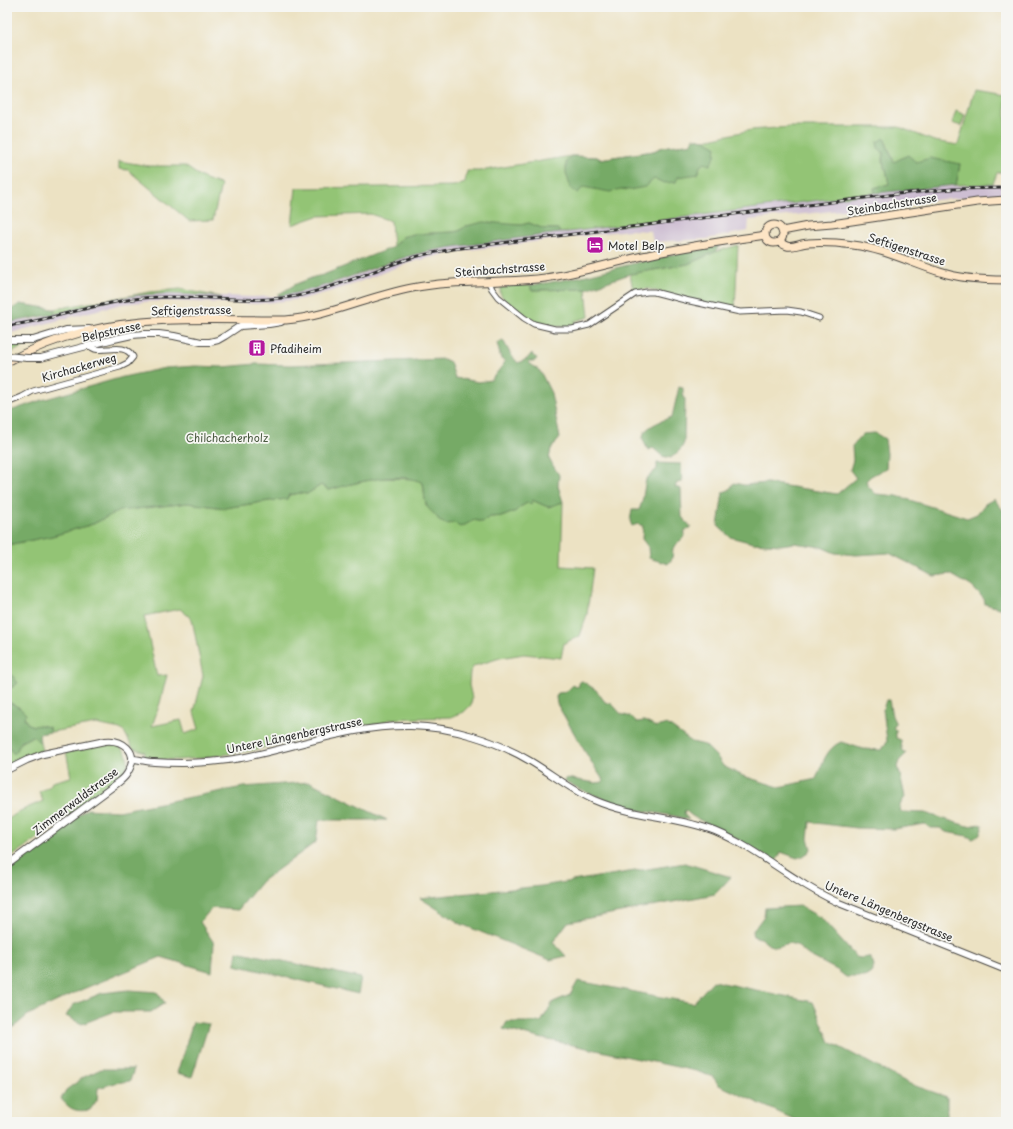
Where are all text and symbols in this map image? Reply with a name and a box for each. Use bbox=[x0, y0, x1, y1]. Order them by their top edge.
street label: Steinbachstrasse bbox=[846, 189, 938, 219]
street label: Seftigenstrasse bbox=[866, 228, 948, 270]
hotel icon: Motel Belp bbox=[585, 235, 605, 255]
place label: Motel Belp bbox=[608, 237, 665, 254]
street label: Steinbachstrasse bbox=[454, 257, 546, 281]
street label: Seftigenstrasse bbox=[151, 301, 231, 319]
street label: Belpstrasse bbox=[80, 316, 142, 346]
building icon: Pfadiheim bbox=[247, 338, 267, 358]
place label: Pfadiheim bbox=[270, 340, 322, 357]
street label: Kirchackerweg bbox=[40, 348, 118, 386]
park label: Chilchacherholz bbox=[186, 429, 268, 446]
street label: Untere Längenbergstrasse bbox=[225, 712, 363, 758]
street label: Zimmerwaldstrasse bbox=[29, 763, 122, 839]
street label: Untere Längenbergstrasse bbox=[822, 876, 956, 946]

